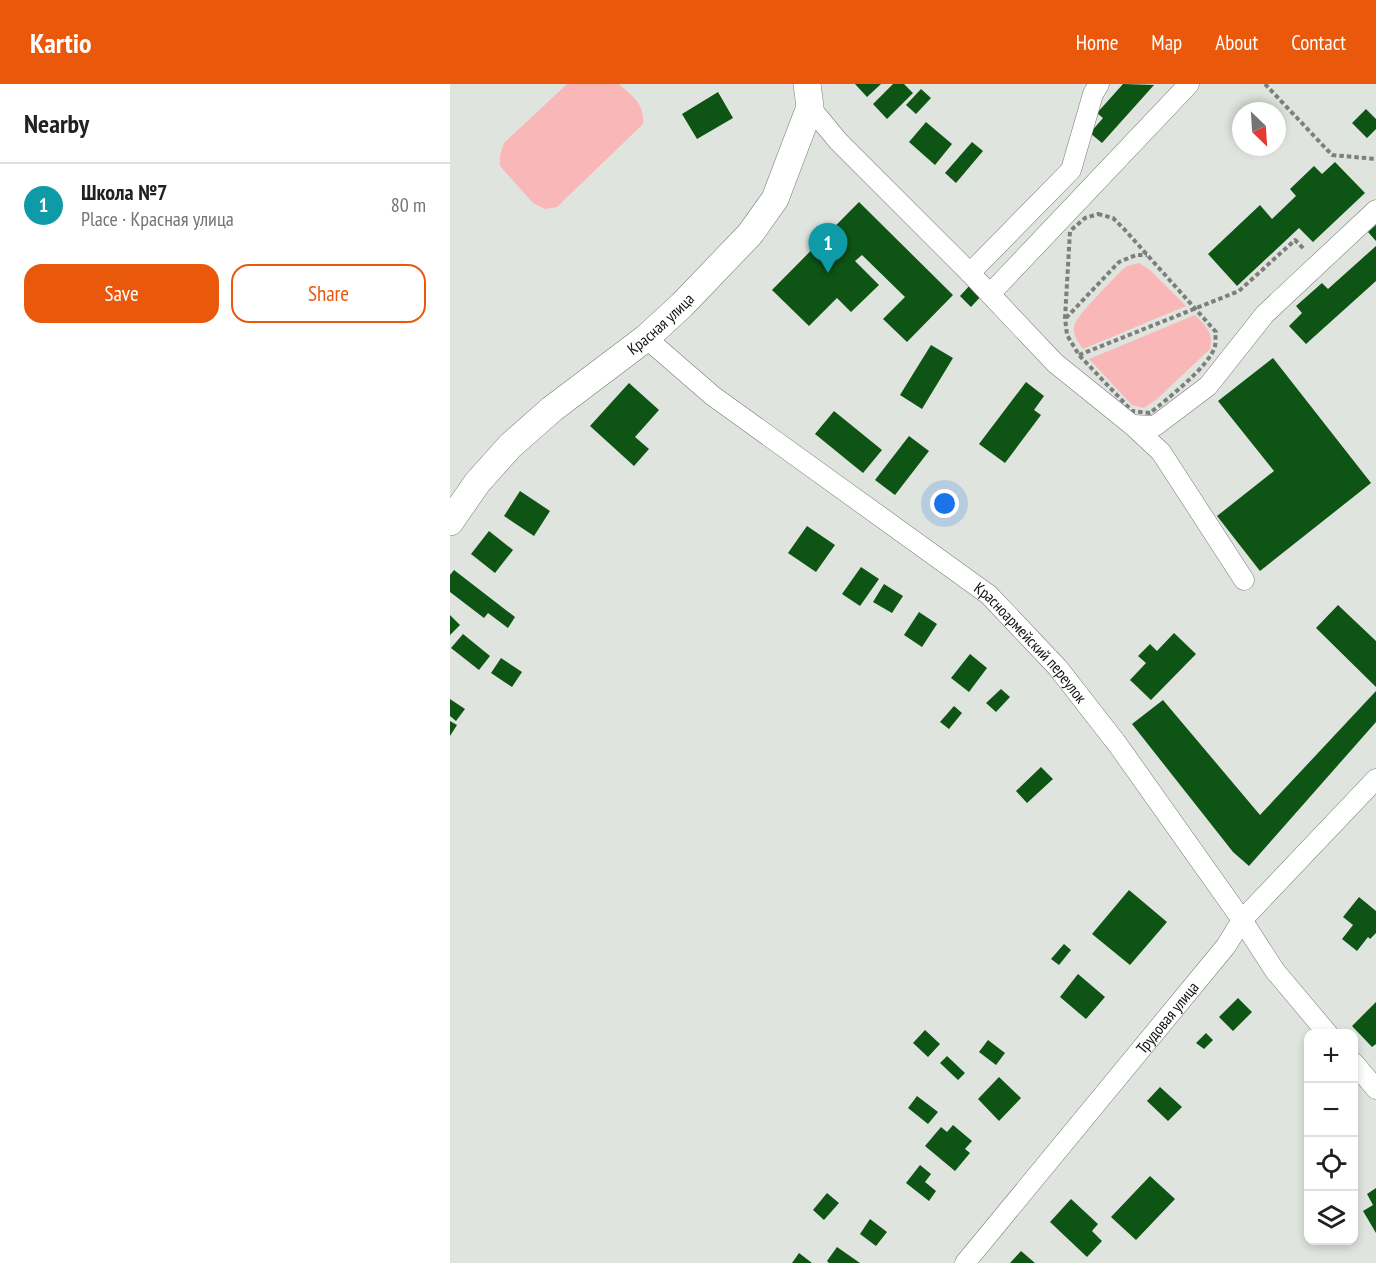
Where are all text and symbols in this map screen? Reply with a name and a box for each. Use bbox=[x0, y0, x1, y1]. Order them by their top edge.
text: Kartio bbox=[30, 24, 92, 61]
text: Home bbox=[1076, 29, 1118, 56]
text: Map bbox=[1151, 29, 1182, 56]
text: About bbox=[1215, 29, 1258, 56]
text: Contact bbox=[1291, 29, 1346, 56]
north arrow bbox=[1232, 102, 1286, 156]
text: Nearby bbox=[24, 107, 89, 140]
text: Школа №7 bbox=[81, 178, 168, 206]
text: 1 bbox=[39, 192, 48, 218]
text: 80 m bbox=[391, 192, 426, 218]
text: Place · Красная улица bbox=[81, 206, 234, 232]
pin: 1 bbox=[808, 224, 848, 273]
button: Save bbox=[24, 264, 219, 323]
button: Share bbox=[231, 264, 426, 323]
street label: Красная улица bbox=[623, 289, 698, 359]
your location bbox=[930, 489, 959, 518]
street label: Красноармейский переулок bbox=[970, 578, 1092, 708]
street label: Трудовая улица bbox=[1132, 977, 1203, 1058]
map controls bbox=[1304, 1029, 1358, 1245]
button: + bbox=[1304, 1029, 1358, 1083]
button: − bbox=[1304, 1083, 1358, 1137]
button: locate bbox=[1304, 1137, 1358, 1191]
button: layers bbox=[1304, 1191, 1358, 1245]

